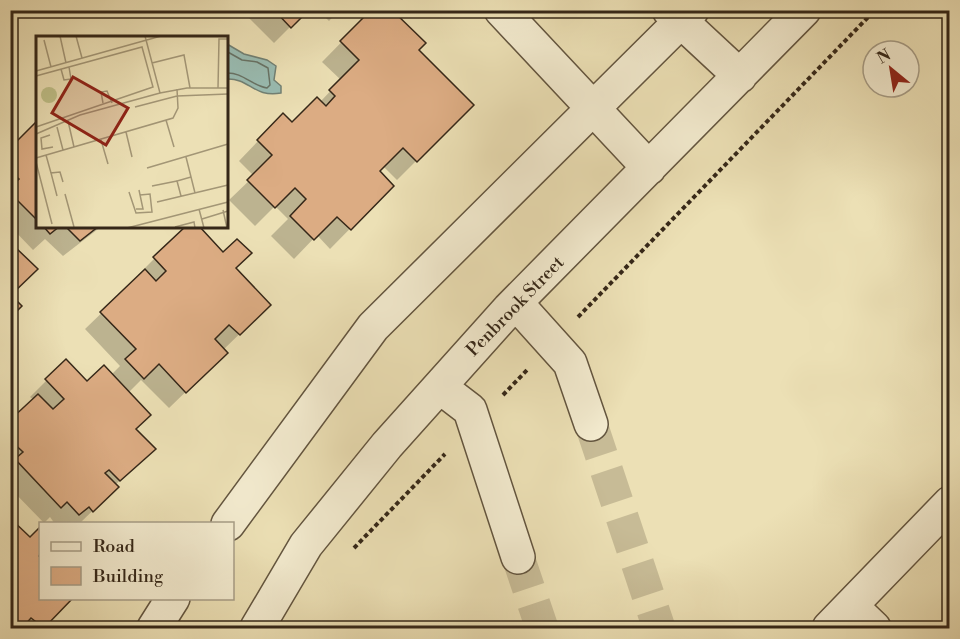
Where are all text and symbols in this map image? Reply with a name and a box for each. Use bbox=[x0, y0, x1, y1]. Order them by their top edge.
inset map bbox=[36, 36, 228, 228]
north arrow bbox=[861, 39, 921, 99]
text: N bbox=[874, 45, 895, 69]
street label: Penbrook Street bbox=[462, 251, 570, 361]
legend bbox=[39, 522, 234, 600]
text: Road bbox=[93, 535, 136, 558]
text: Building bbox=[92, 565, 164, 588]

